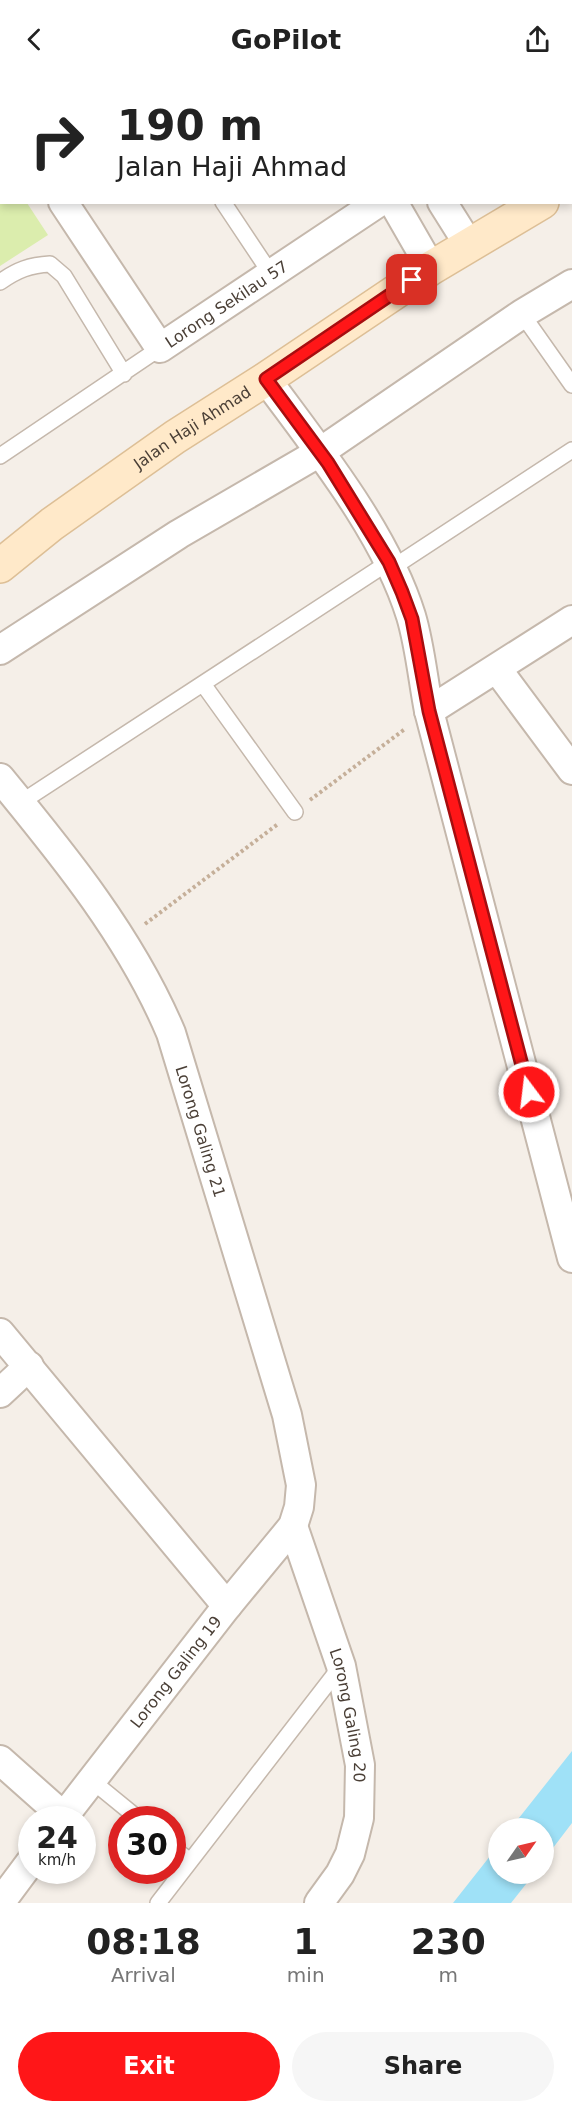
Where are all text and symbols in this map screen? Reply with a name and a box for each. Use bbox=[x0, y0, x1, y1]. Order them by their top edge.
icon: back bbox=[18, 23, 51, 56]
icon: share bbox=[521, 23, 554, 56]
text: GoPilot bbox=[231, 24, 341, 55]
text: 190 m bbox=[117, 101, 263, 150]
icon: right bbox=[18, 102, 96, 180]
text: Jalan Haji Ahmad bbox=[117, 151, 347, 182]
pin bbox=[386, 254, 437, 305]
street label: Lorong Sekilau 57 bbox=[161, 256, 291, 351]
icon: arrive bbox=[395, 263, 428, 296]
street label: Jalan Haji Ahmad bbox=[129, 382, 254, 473]
position arrow bbox=[497, 1060, 561, 1124]
street label: Lorong Galing 21 bbox=[172, 1063, 230, 1200]
street label: Lorong Galing 19 bbox=[126, 1612, 226, 1732]
street label: Lorong Galing 20 bbox=[326, 1646, 370, 1783]
speed limit sign: 30 bbox=[108, 1806, 186, 1884]
north arrow bbox=[488, 1818, 554, 1884]
map controls bbox=[488, 1818, 554, 1884]
text: 24 bbox=[36, 1820, 78, 1855]
text: km/h bbox=[38, 1851, 76, 1869]
text: 08:18 bbox=[86, 1921, 201, 1962]
text: 1 bbox=[293, 1921, 318, 1962]
text: 230 bbox=[411, 1921, 486, 1962]
text: Arrival bbox=[111, 1963, 176, 1987]
text: min bbox=[287, 1963, 325, 1987]
text: m bbox=[439, 1963, 458, 1987]
button: Exit bbox=[18, 2032, 280, 2101]
button: Share bbox=[292, 2032, 554, 2101]

